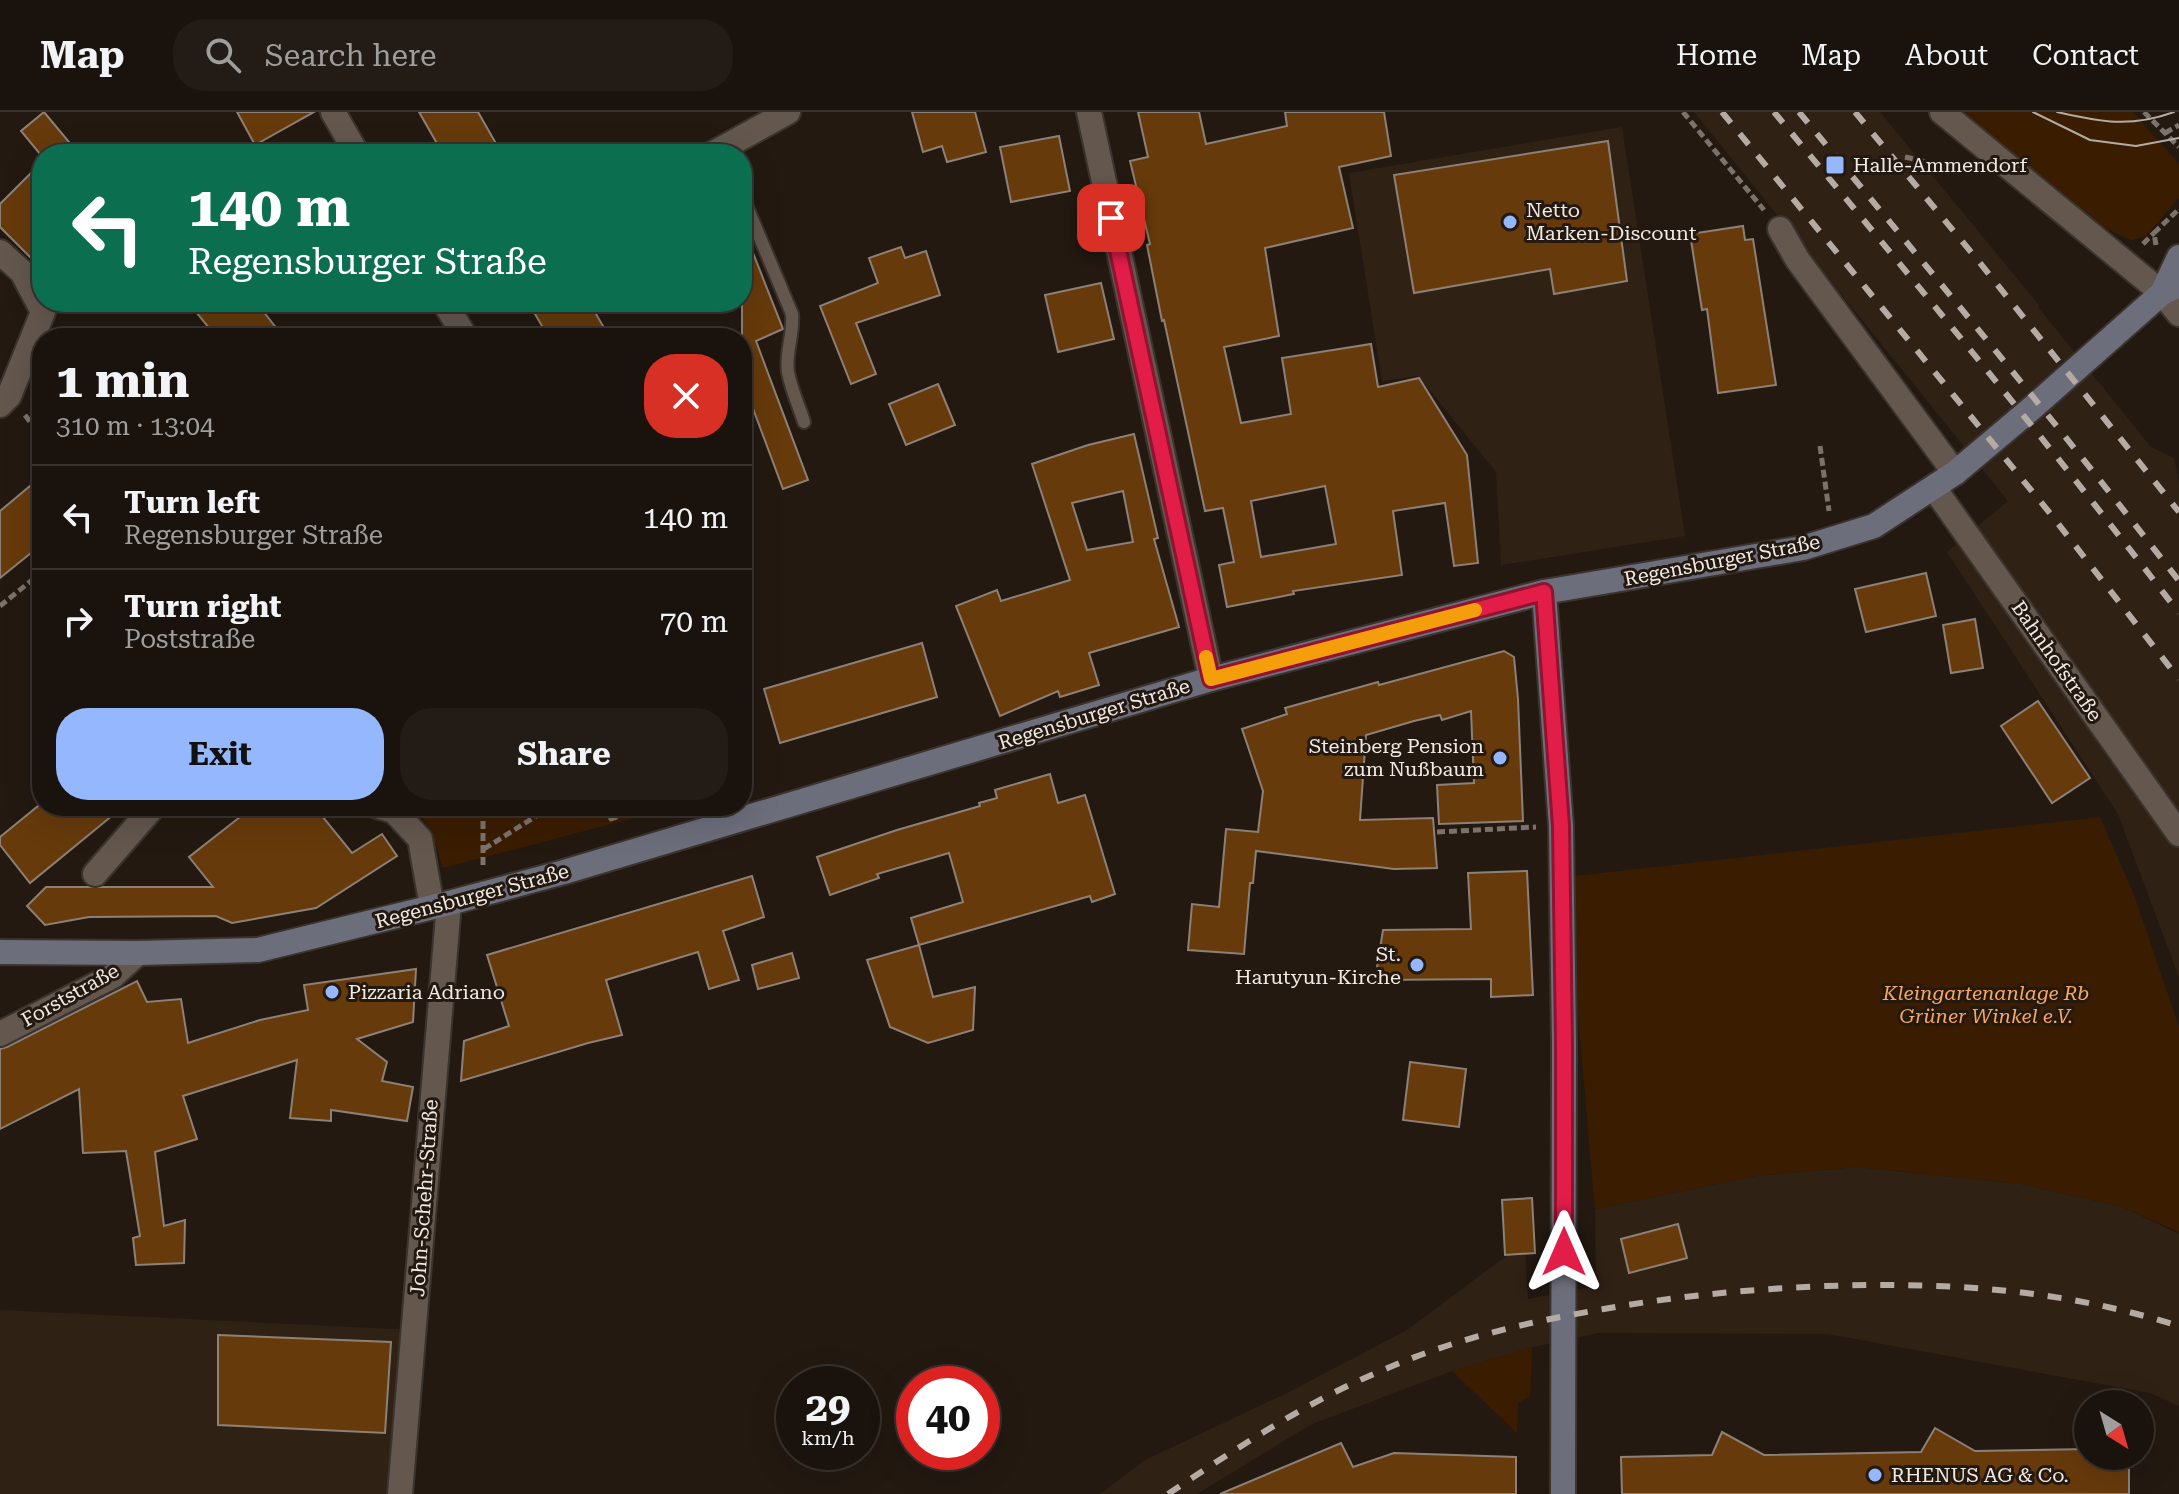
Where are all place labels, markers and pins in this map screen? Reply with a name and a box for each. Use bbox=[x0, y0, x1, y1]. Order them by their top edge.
place label: Halle-Ammendorf bbox=[1853, 153, 2028, 177]
marker: Halle-Ammendorf bbox=[1824, 154, 1846, 176]
pin bbox=[1077, 184, 1145, 252]
place label: Netto Marken-Discount bbox=[1526, 198, 1697, 245]
marker: Netto Marken-Discount bbox=[1501, 213, 1519, 231]
place label: Steinberg Pension zum Nußbaum bbox=[1309, 734, 1484, 781]
marker: Steinberg Pension zum Nußbaum bbox=[1491, 749, 1509, 767]
place label: St. Harutyun-Kirche bbox=[1235, 942, 1401, 989]
marker: St. Harutyun-Kirche bbox=[1408, 956, 1426, 974]
place label: Pizzaria Adriano bbox=[348, 980, 505, 1004]
marker: Pizzaria Adriano bbox=[323, 983, 341, 1001]
place label: RHENUS AG & Co. bbox=[1891, 1463, 2069, 1487]
marker: RHENUS AG & Co. bbox=[1866, 1466, 1884, 1484]

